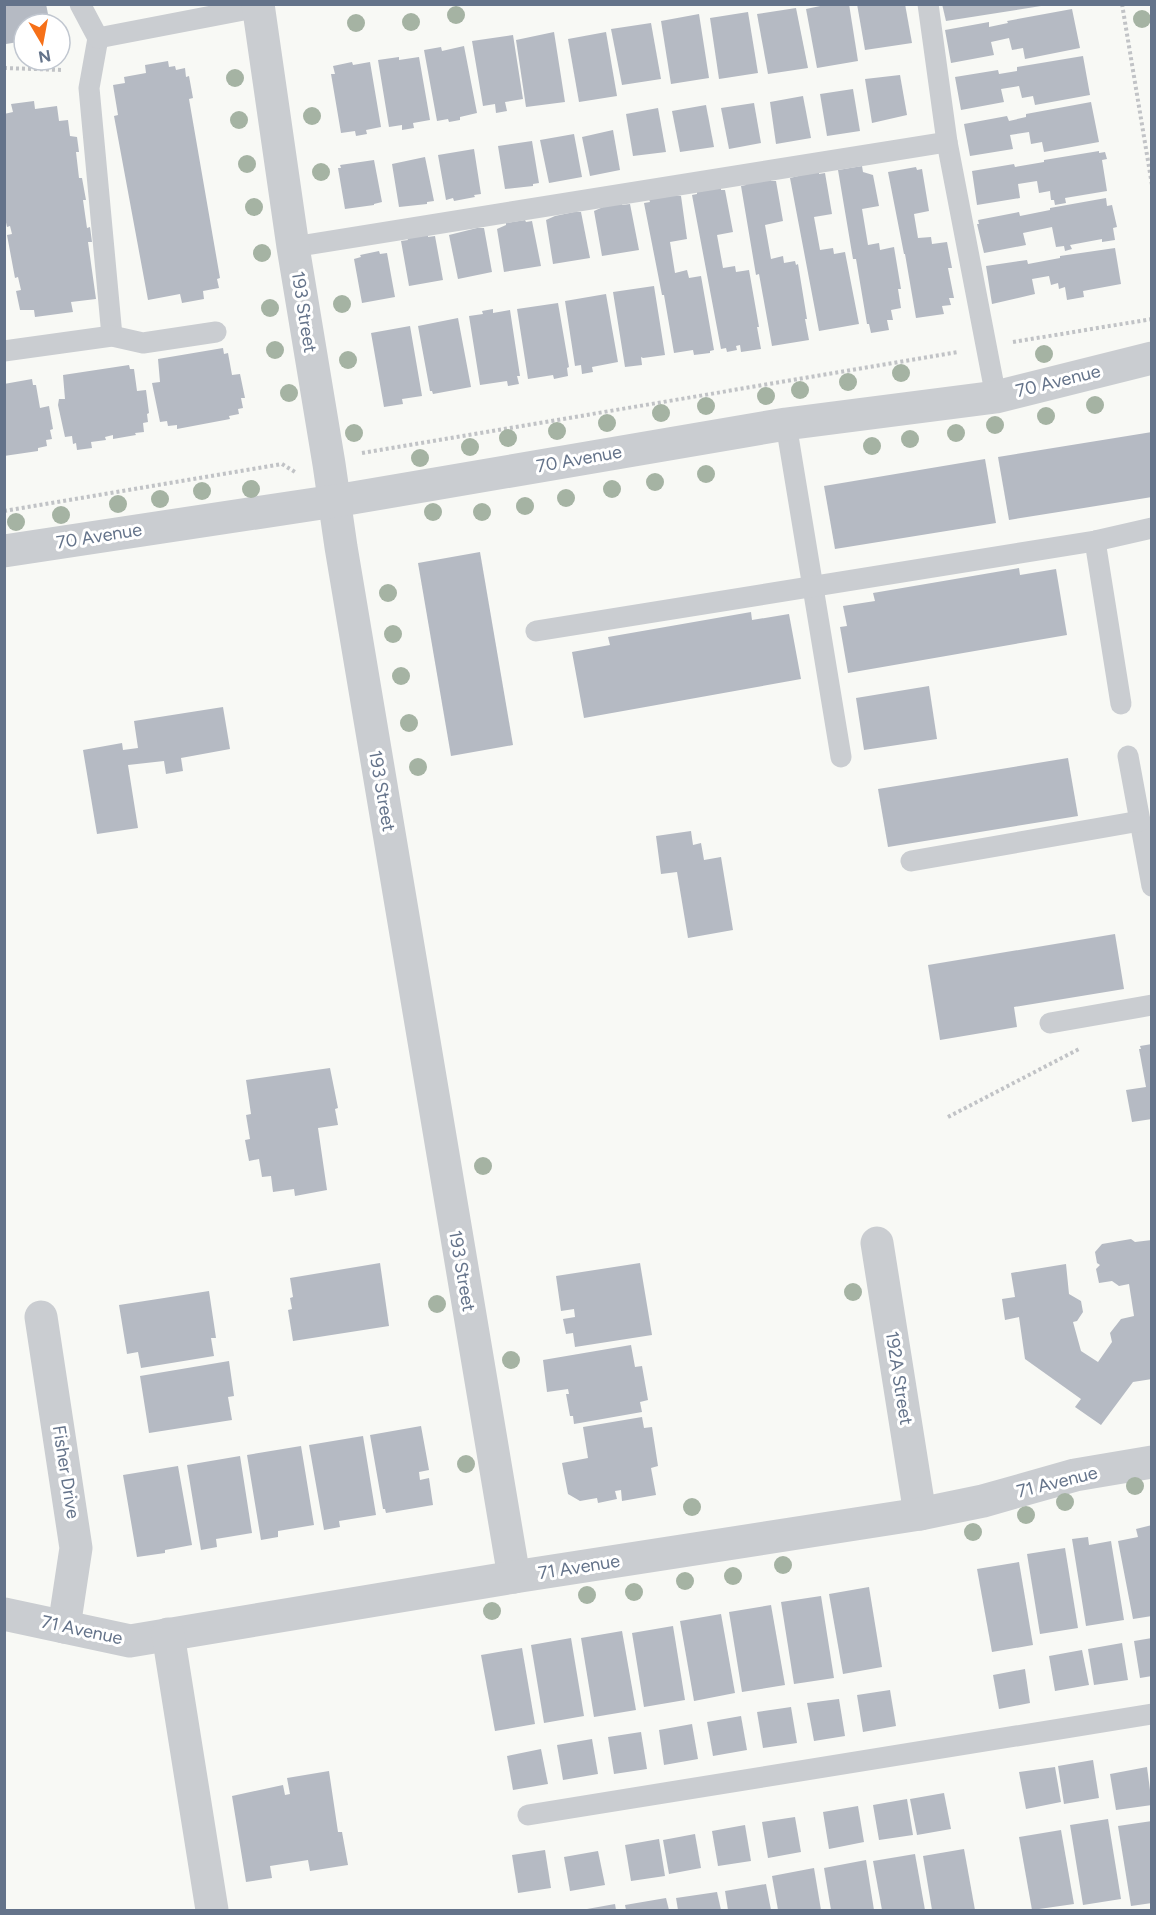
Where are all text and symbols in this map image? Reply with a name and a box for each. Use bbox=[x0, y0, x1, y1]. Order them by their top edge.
north arrow bbox=[12, 12, 72, 72]
text: N bbox=[37, 46, 52, 67]
street label: 193 Street bbox=[287, 270, 321, 355]
street label: 70 Avenue bbox=[1013, 360, 1103, 402]
street label: 70 Avenue bbox=[534, 441, 624, 477]
street label: 70 Avenue bbox=[55, 518, 144, 554]
street label: 193 Street bbox=[364, 749, 400, 834]
street label: 193 Street bbox=[444, 1229, 480, 1314]
street label: 192A Street bbox=[881, 1330, 917, 1427]
street label: Fisher Drive bbox=[48, 1424, 84, 1520]
street label: 71 Avenue bbox=[1014, 1461, 1100, 1503]
street label: 71 Avenue bbox=[537, 1550, 622, 1584]
street label: 71 Avenue bbox=[39, 1611, 125, 1649]

